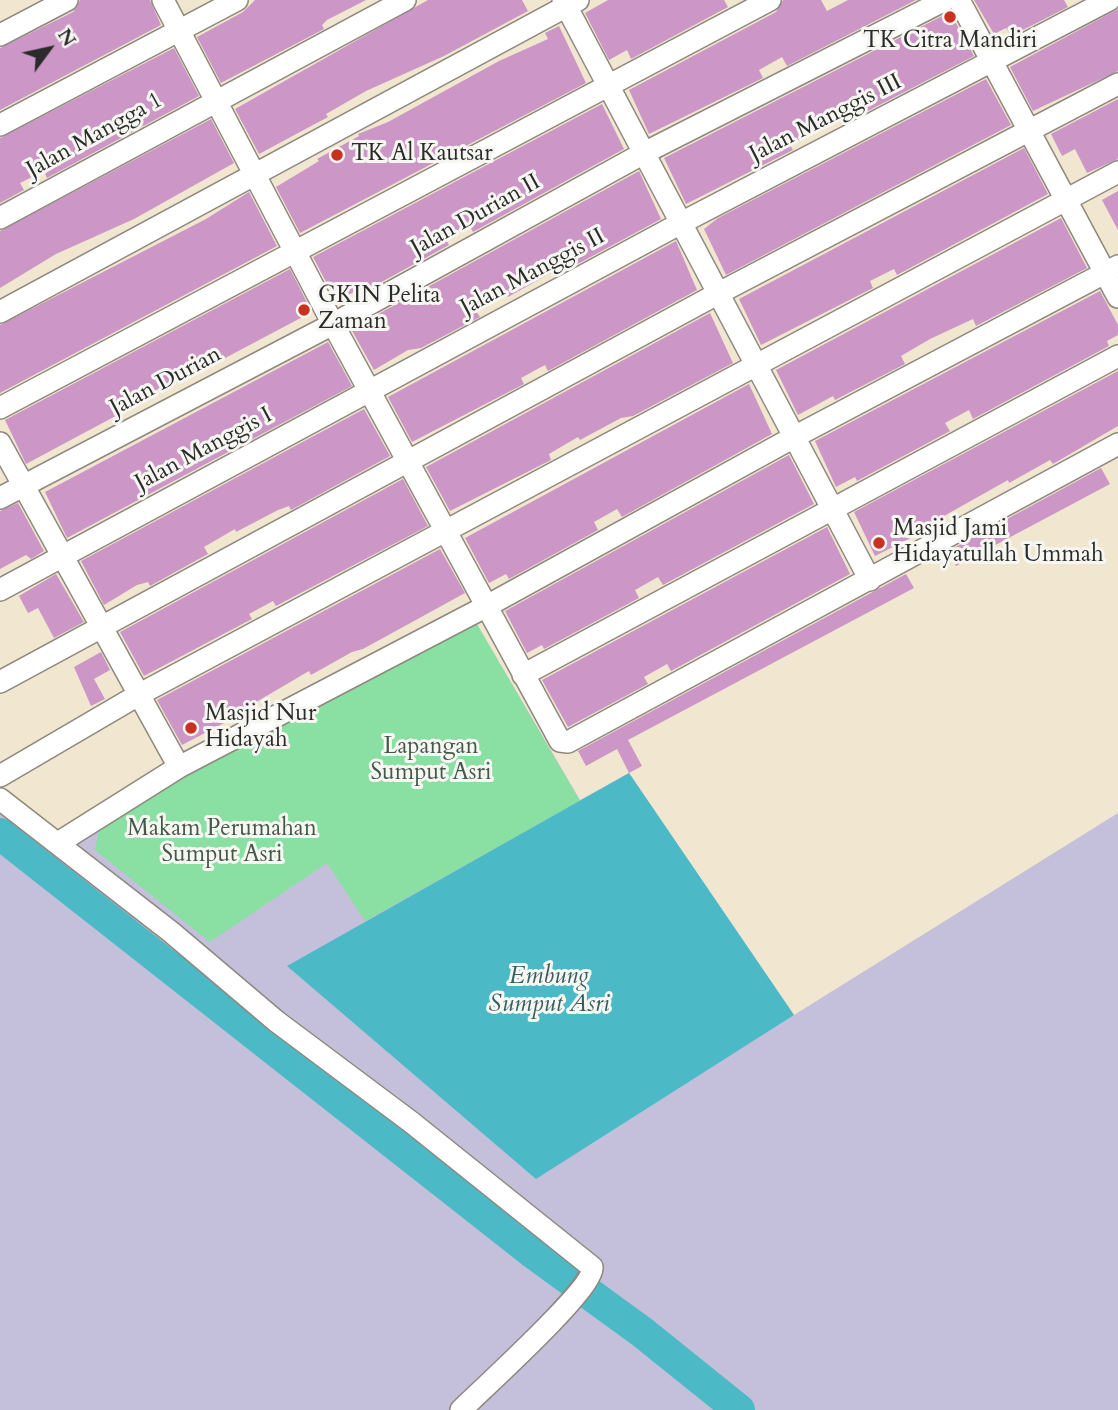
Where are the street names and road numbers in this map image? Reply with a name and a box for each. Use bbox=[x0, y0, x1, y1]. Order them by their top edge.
street label: Jalan Manggis III bbox=[745, 69, 907, 169]
street label: Jalan Mangga 1 bbox=[22, 87, 168, 185]
street label: Jalan Durian II bbox=[406, 169, 546, 263]
street label: Jalan Manggis II bbox=[456, 223, 610, 323]
street label: Jalan Durian bbox=[106, 341, 226, 423]
street label: Jalan Manggis I bbox=[131, 402, 277, 498]

